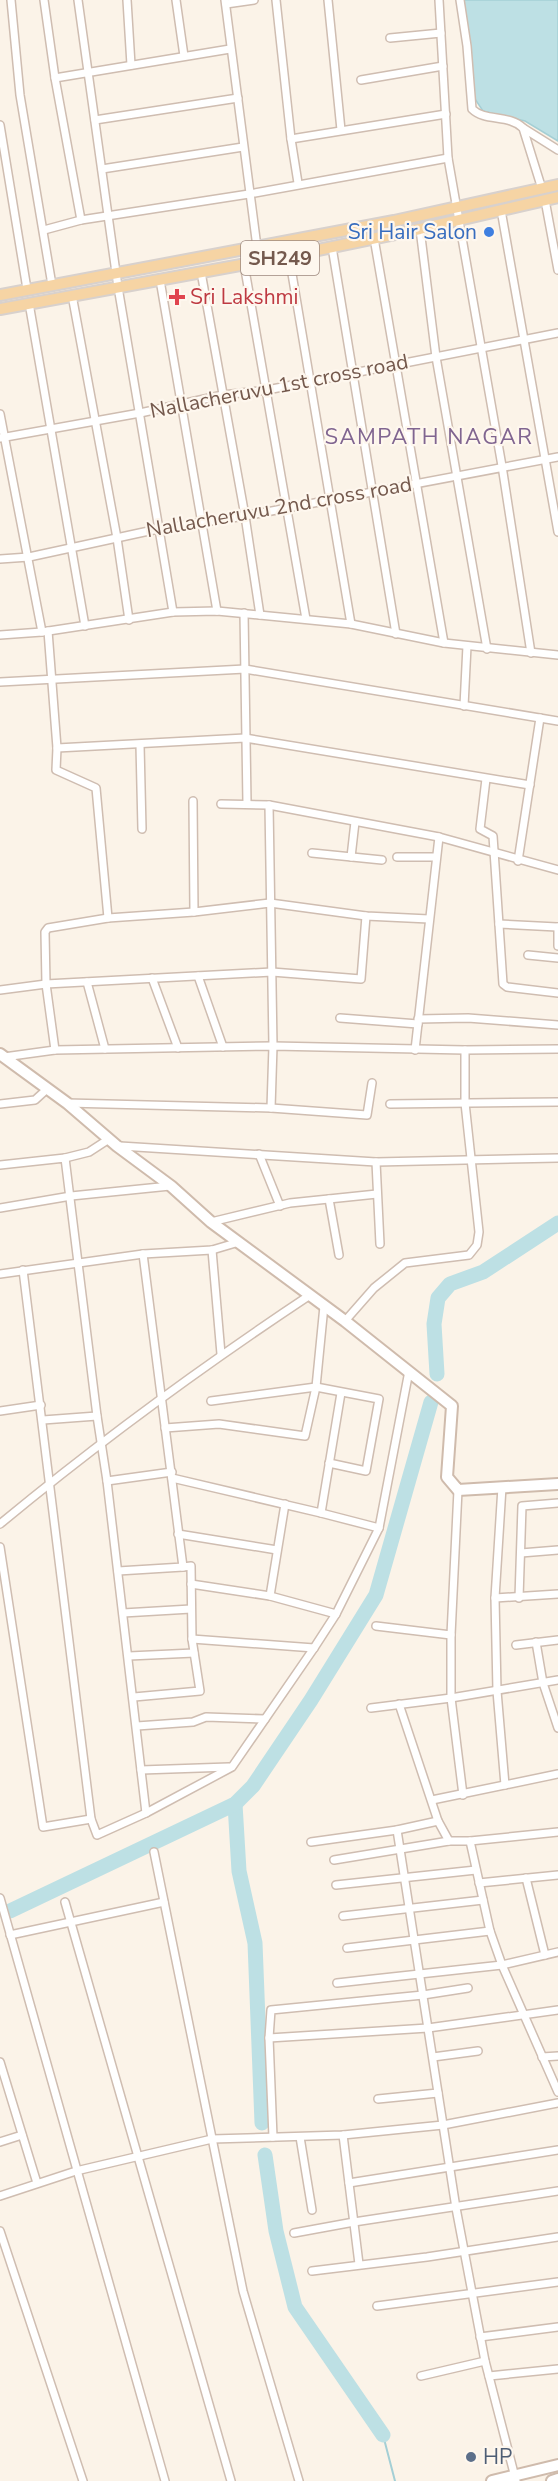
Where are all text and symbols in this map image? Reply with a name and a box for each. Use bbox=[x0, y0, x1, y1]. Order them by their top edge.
place label: Sri Hair Salon bbox=[348, 218, 477, 246]
marker: Sri Hair Salon bbox=[482, 225, 496, 239]
road number: SH249 bbox=[241, 241, 319, 275]
place label: Sri Lakshmi bbox=[190, 283, 298, 311]
marker: Sri Lakshmi bbox=[168, 288, 186, 306]
street label: Nallacheruvu 1st cross road bbox=[147, 347, 411, 425]
district label: SAMPATH NAGAR bbox=[325, 422, 533, 452]
street label: Nallacheruvu 2nd cross road bbox=[144, 470, 414, 544]
place label: HP bbox=[483, 2443, 512, 2471]
marker: HP bbox=[464, 2450, 478, 2464]

